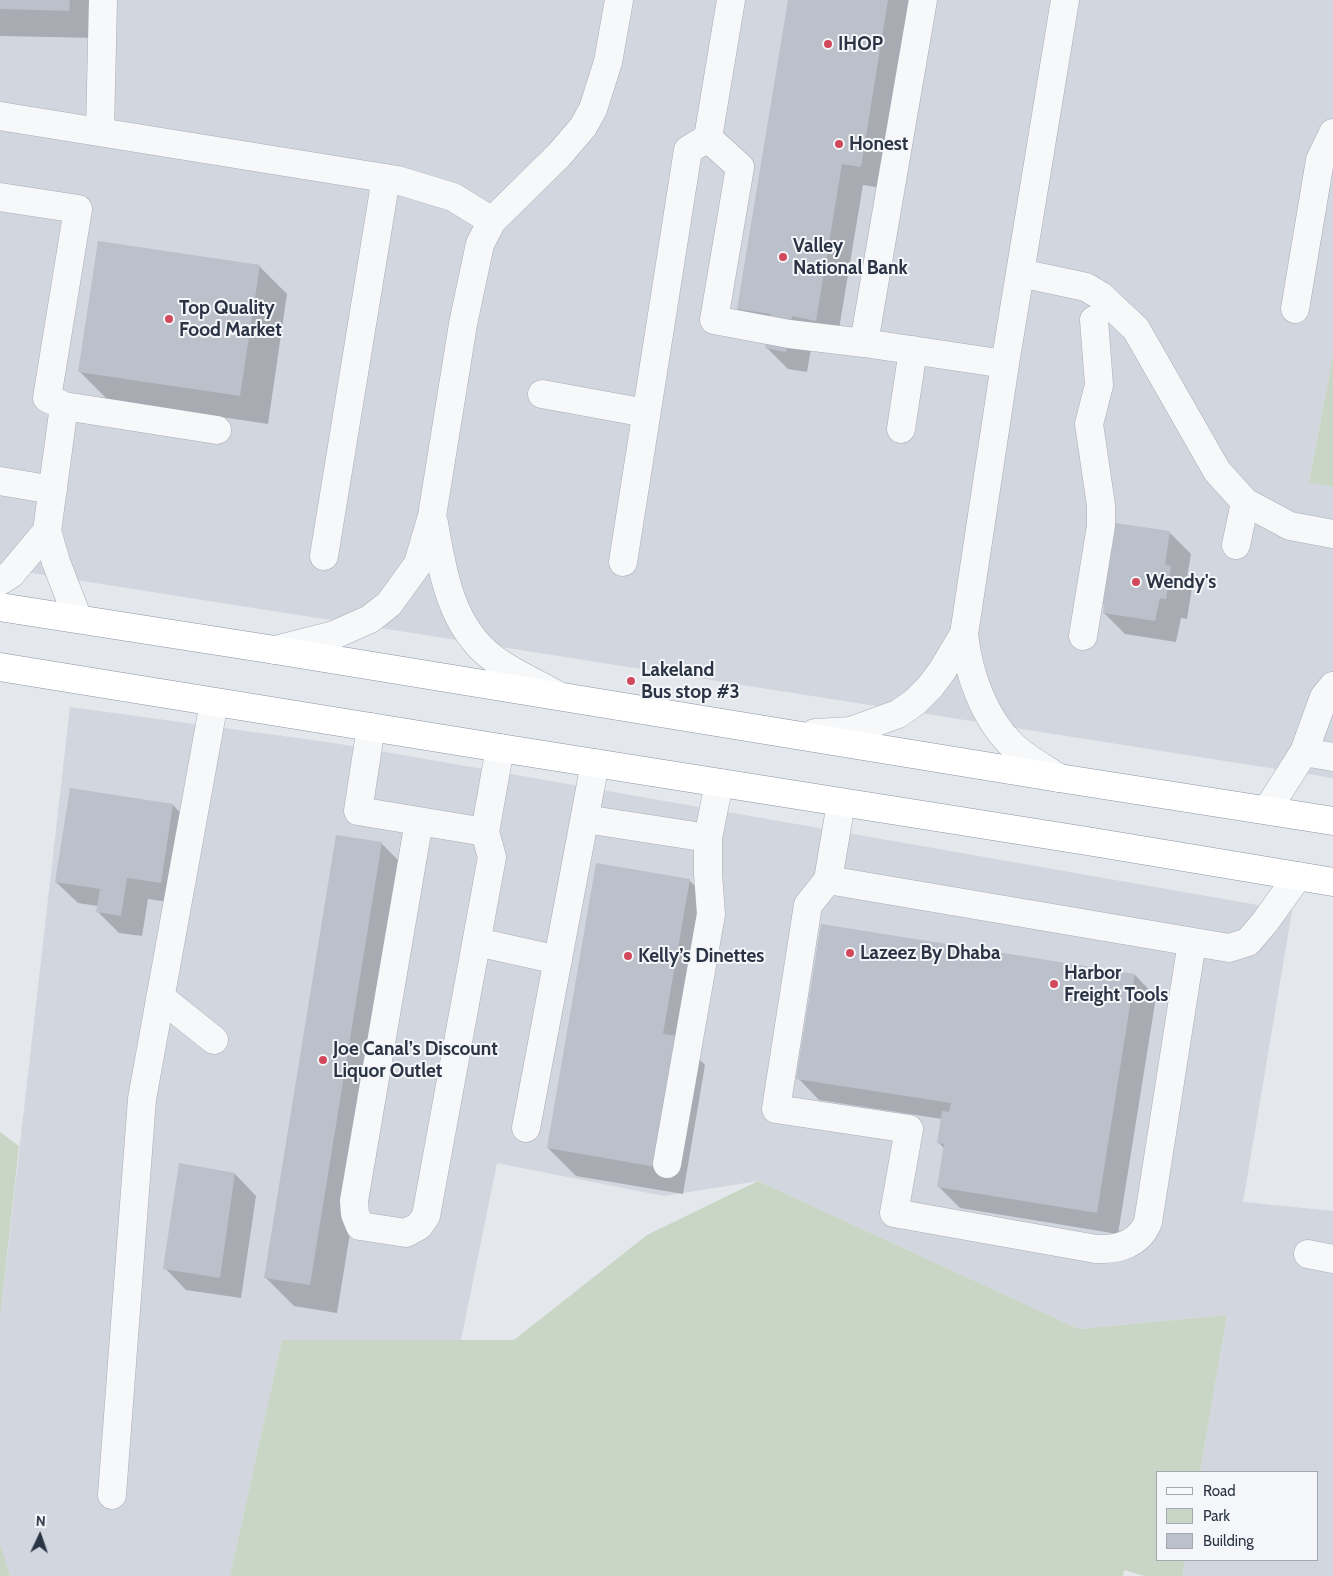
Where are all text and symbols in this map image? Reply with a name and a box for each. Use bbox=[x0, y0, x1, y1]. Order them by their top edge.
place label: IHOP bbox=[838, 33, 883, 55]
marker: IHOP bbox=[822, 38, 834, 50]
place label: Honest bbox=[849, 133, 908, 155]
marker: Honest bbox=[833, 138, 845, 150]
place label: Valley National Bank bbox=[793, 235, 908, 279]
marker: Valley National Bank bbox=[777, 251, 789, 263]
place label: Top Quality Food Market bbox=[179, 297, 282, 341]
marker: Top Quality Food Market bbox=[163, 313, 175, 325]
place label: Wendy's bbox=[1146, 571, 1216, 593]
marker: Wendy's bbox=[1130, 576, 1142, 588]
place label: Lakeland Bus stop #3 bbox=[641, 659, 740, 703]
marker: Lakeland Bus stop #3 bbox=[625, 675, 637, 687]
place label: Lazeez By Dhaba bbox=[860, 942, 1000, 964]
place label: Kelly’s Dinettes bbox=[638, 945, 764, 967]
marker: Lazeez By Dhaba bbox=[844, 947, 856, 959]
marker: Kelly’s Dinettes bbox=[622, 950, 634, 962]
place label: Harbor Freight Tools bbox=[1064, 962, 1168, 1006]
marker: Harbor Freight Tools bbox=[1048, 978, 1060, 990]
place label: Joe Canal’s Discount Liquor Outlet bbox=[333, 1038, 498, 1082]
marker: Joe Canal’s Discount Liquor Outlet bbox=[317, 1054, 329, 1066]
legend bbox=[1156, 1471, 1318, 1561]
text: Road bbox=[1203, 1482, 1236, 1500]
text: Park bbox=[1203, 1507, 1230, 1525]
north arrow bbox=[15, 1511, 65, 1561]
text: N bbox=[35, 1512, 46, 1530]
text: Building bbox=[1203, 1532, 1254, 1550]

